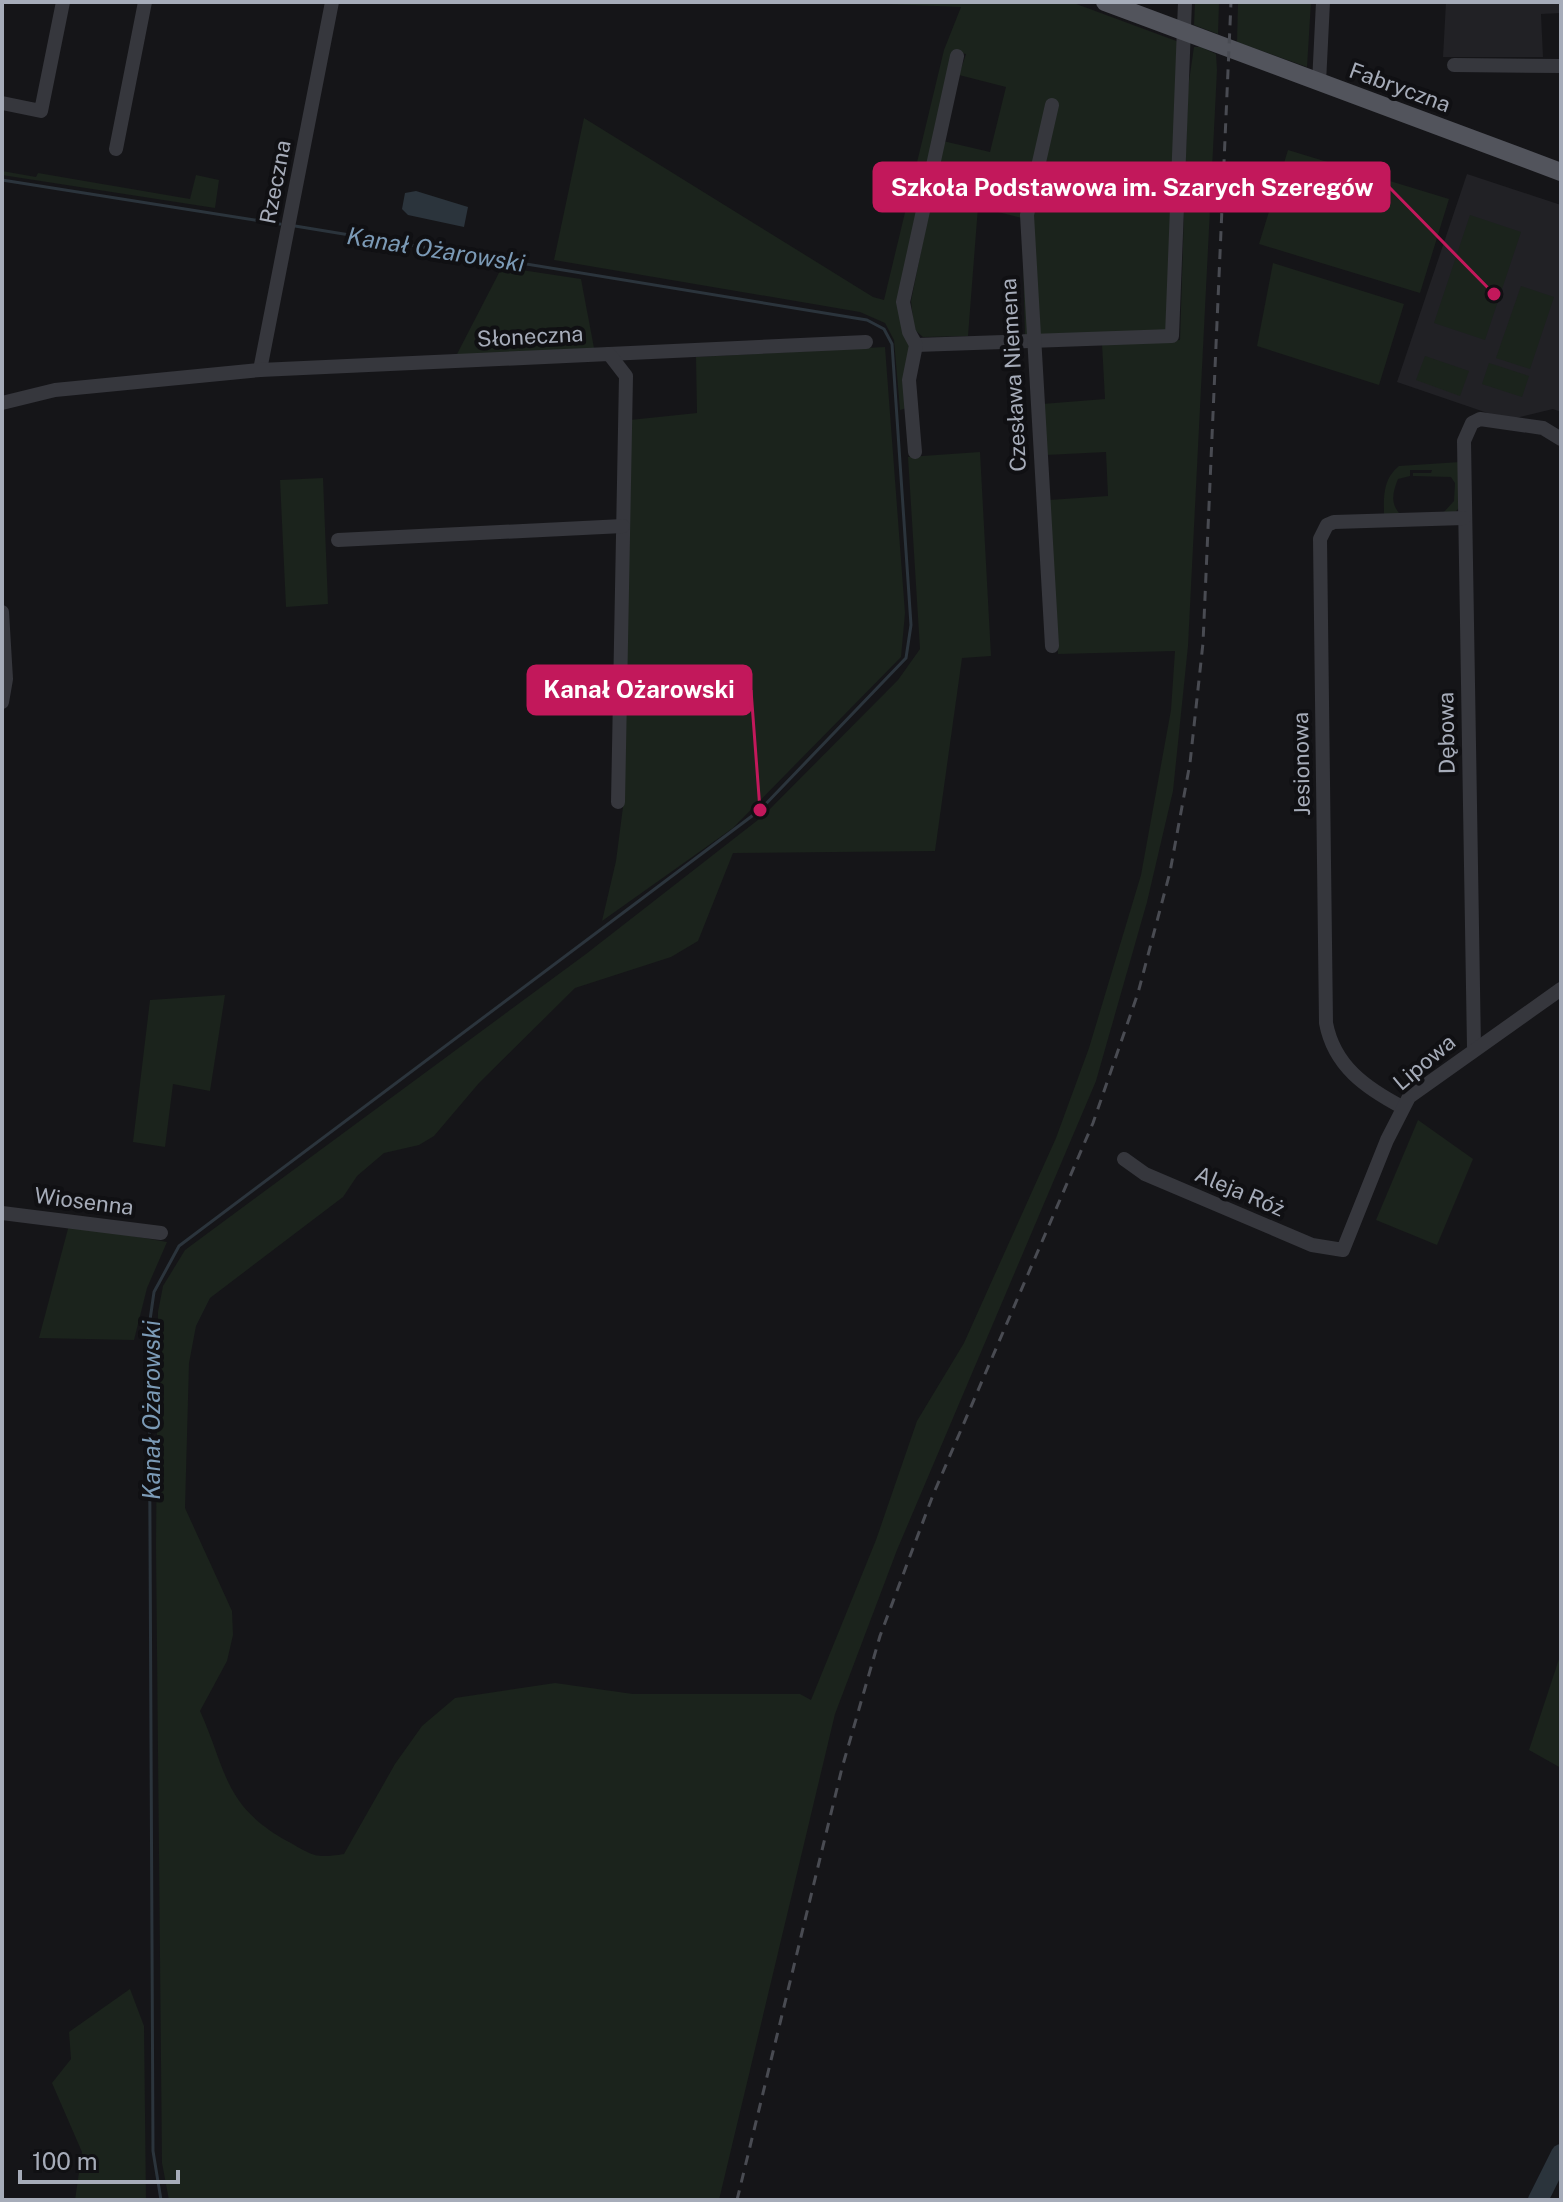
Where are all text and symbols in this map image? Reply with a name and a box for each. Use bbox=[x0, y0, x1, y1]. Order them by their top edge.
street label: Fabryczna bbox=[1346, 57, 1454, 117]
street label: Rzeczna bbox=[254, 138, 296, 226]
callout: Szkoła Podstawowa im. Szarych Szeregów bbox=[874, 163, 1389, 211]
text: Szkoła Podstawowa im. Szarych Szeregów bbox=[891, 173, 1373, 201]
water label: Kanał Ożarowski bbox=[345, 221, 527, 277]
street label: Czesława Niemena bbox=[995, 278, 1031, 472]
street label: Słoneczna bbox=[476, 320, 584, 352]
callout: Kanał Ożarowski bbox=[528, 666, 751, 714]
text: Kanał Ożarowski bbox=[543, 675, 735, 703]
street label: Dębowa bbox=[1432, 692, 1460, 774]
street label: Jesionowa bbox=[1287, 712, 1315, 816]
street label: Lipowa bbox=[1388, 1029, 1460, 1095]
street label: Aleja Róż bbox=[1191, 1161, 1289, 1221]
street label: Wiosenna bbox=[33, 1182, 135, 1220]
water label: Kanał Ożarowski bbox=[137, 1320, 165, 1500]
scale bar bbox=[20, 2134, 178, 2184]
text: 100 m bbox=[32, 2147, 98, 2175]

